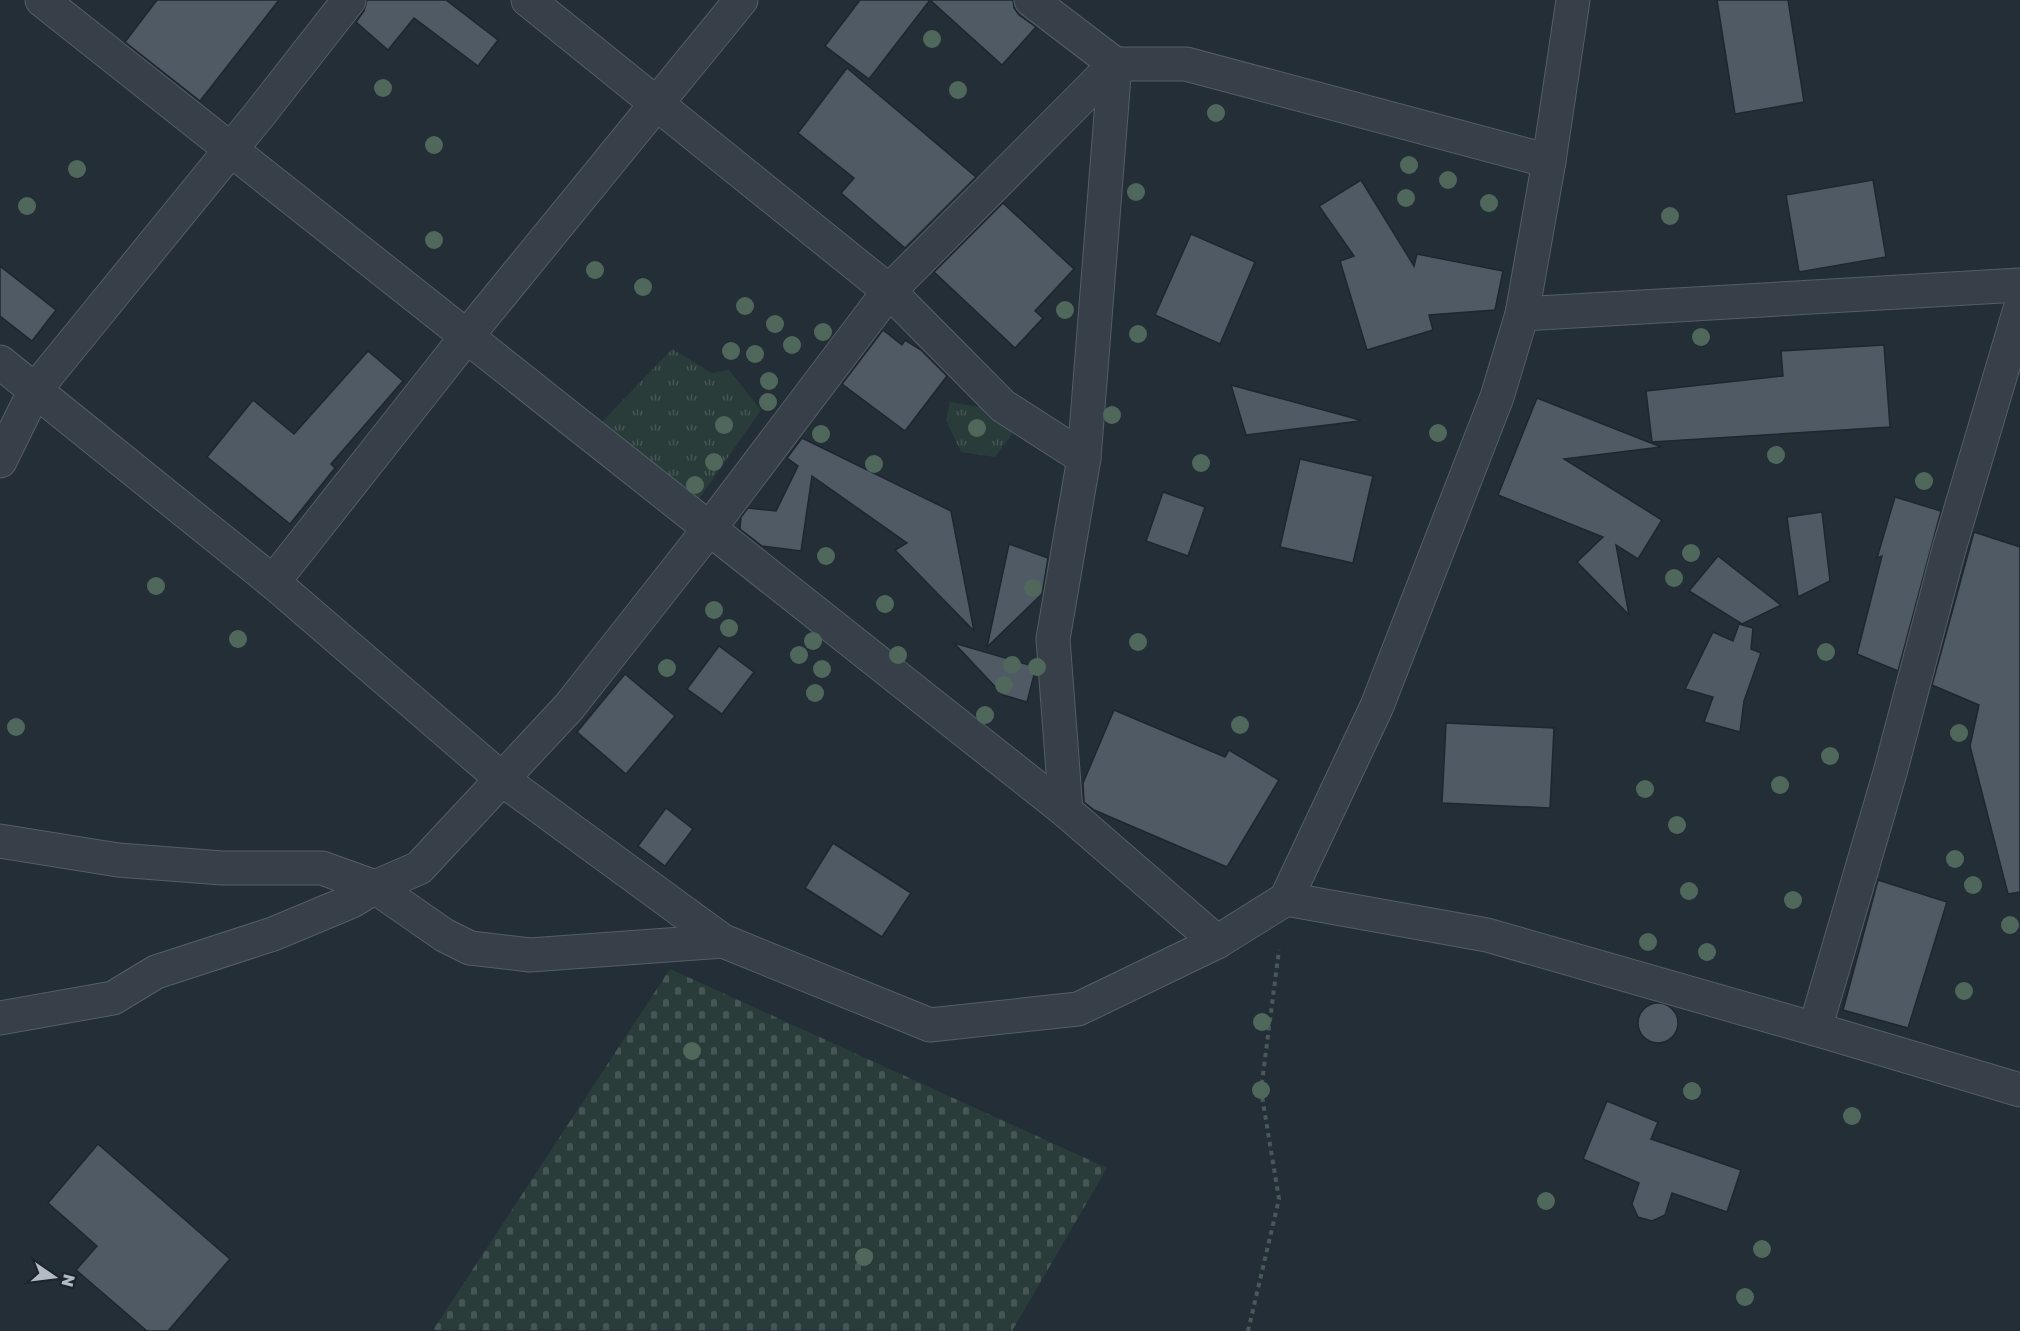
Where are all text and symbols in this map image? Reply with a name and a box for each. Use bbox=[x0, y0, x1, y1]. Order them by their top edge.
north arrow bbox=[24, 1247, 84, 1307]
text: N bbox=[57, 1272, 80, 1289]

